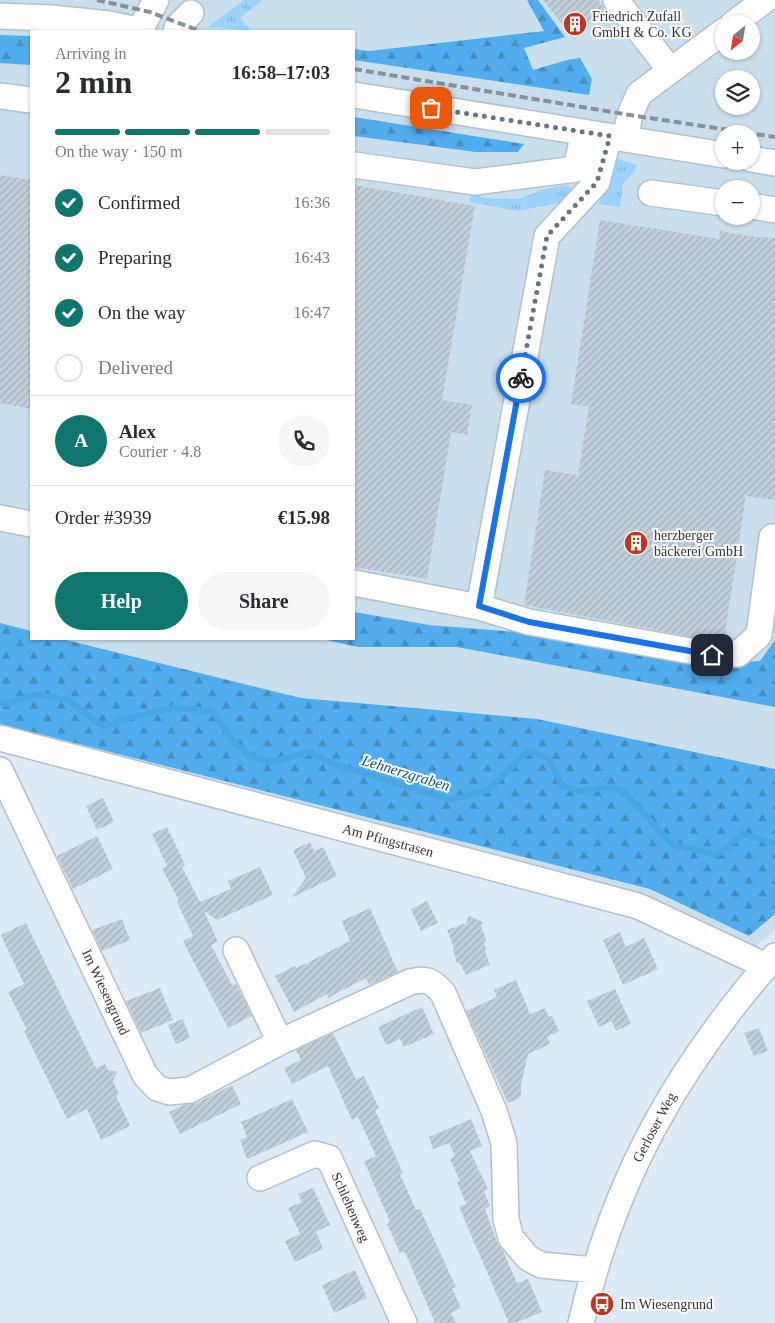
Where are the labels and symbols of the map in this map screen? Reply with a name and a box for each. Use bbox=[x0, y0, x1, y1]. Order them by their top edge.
place label: Friedrich Zufall GmbH & Co. KG bbox=[592, 9, 692, 40]
building icon: Friedrich Zufall GmbH & Co. KG bbox=[562, 11, 588, 37]
north arrow bbox=[715, 15, 760, 60]
pin bbox=[410, 87, 452, 129]
courier bbox=[496, 353, 546, 403]
place label: herzberger bäckerei GmbH bbox=[654, 528, 743, 559]
building icon: herzberger bäckerei GmbH bbox=[623, 530, 649, 556]
pin bbox=[691, 634, 733, 676]
water label: Lehnerzgraben bbox=[359, 752, 452, 794]
street label: Am Pfingstrasen bbox=[341, 821, 435, 860]
street label: Im Wiesengrund bbox=[79, 947, 132, 1037]
street label: Gerloser Weg bbox=[630, 1090, 679, 1165]
street label: Schlehenweg bbox=[329, 1170, 373, 1244]
bus stop icon: Im Wiesengrund bbox=[589, 1291, 615, 1317]
place label: Im Wiesengrund bbox=[620, 1297, 713, 1312]

